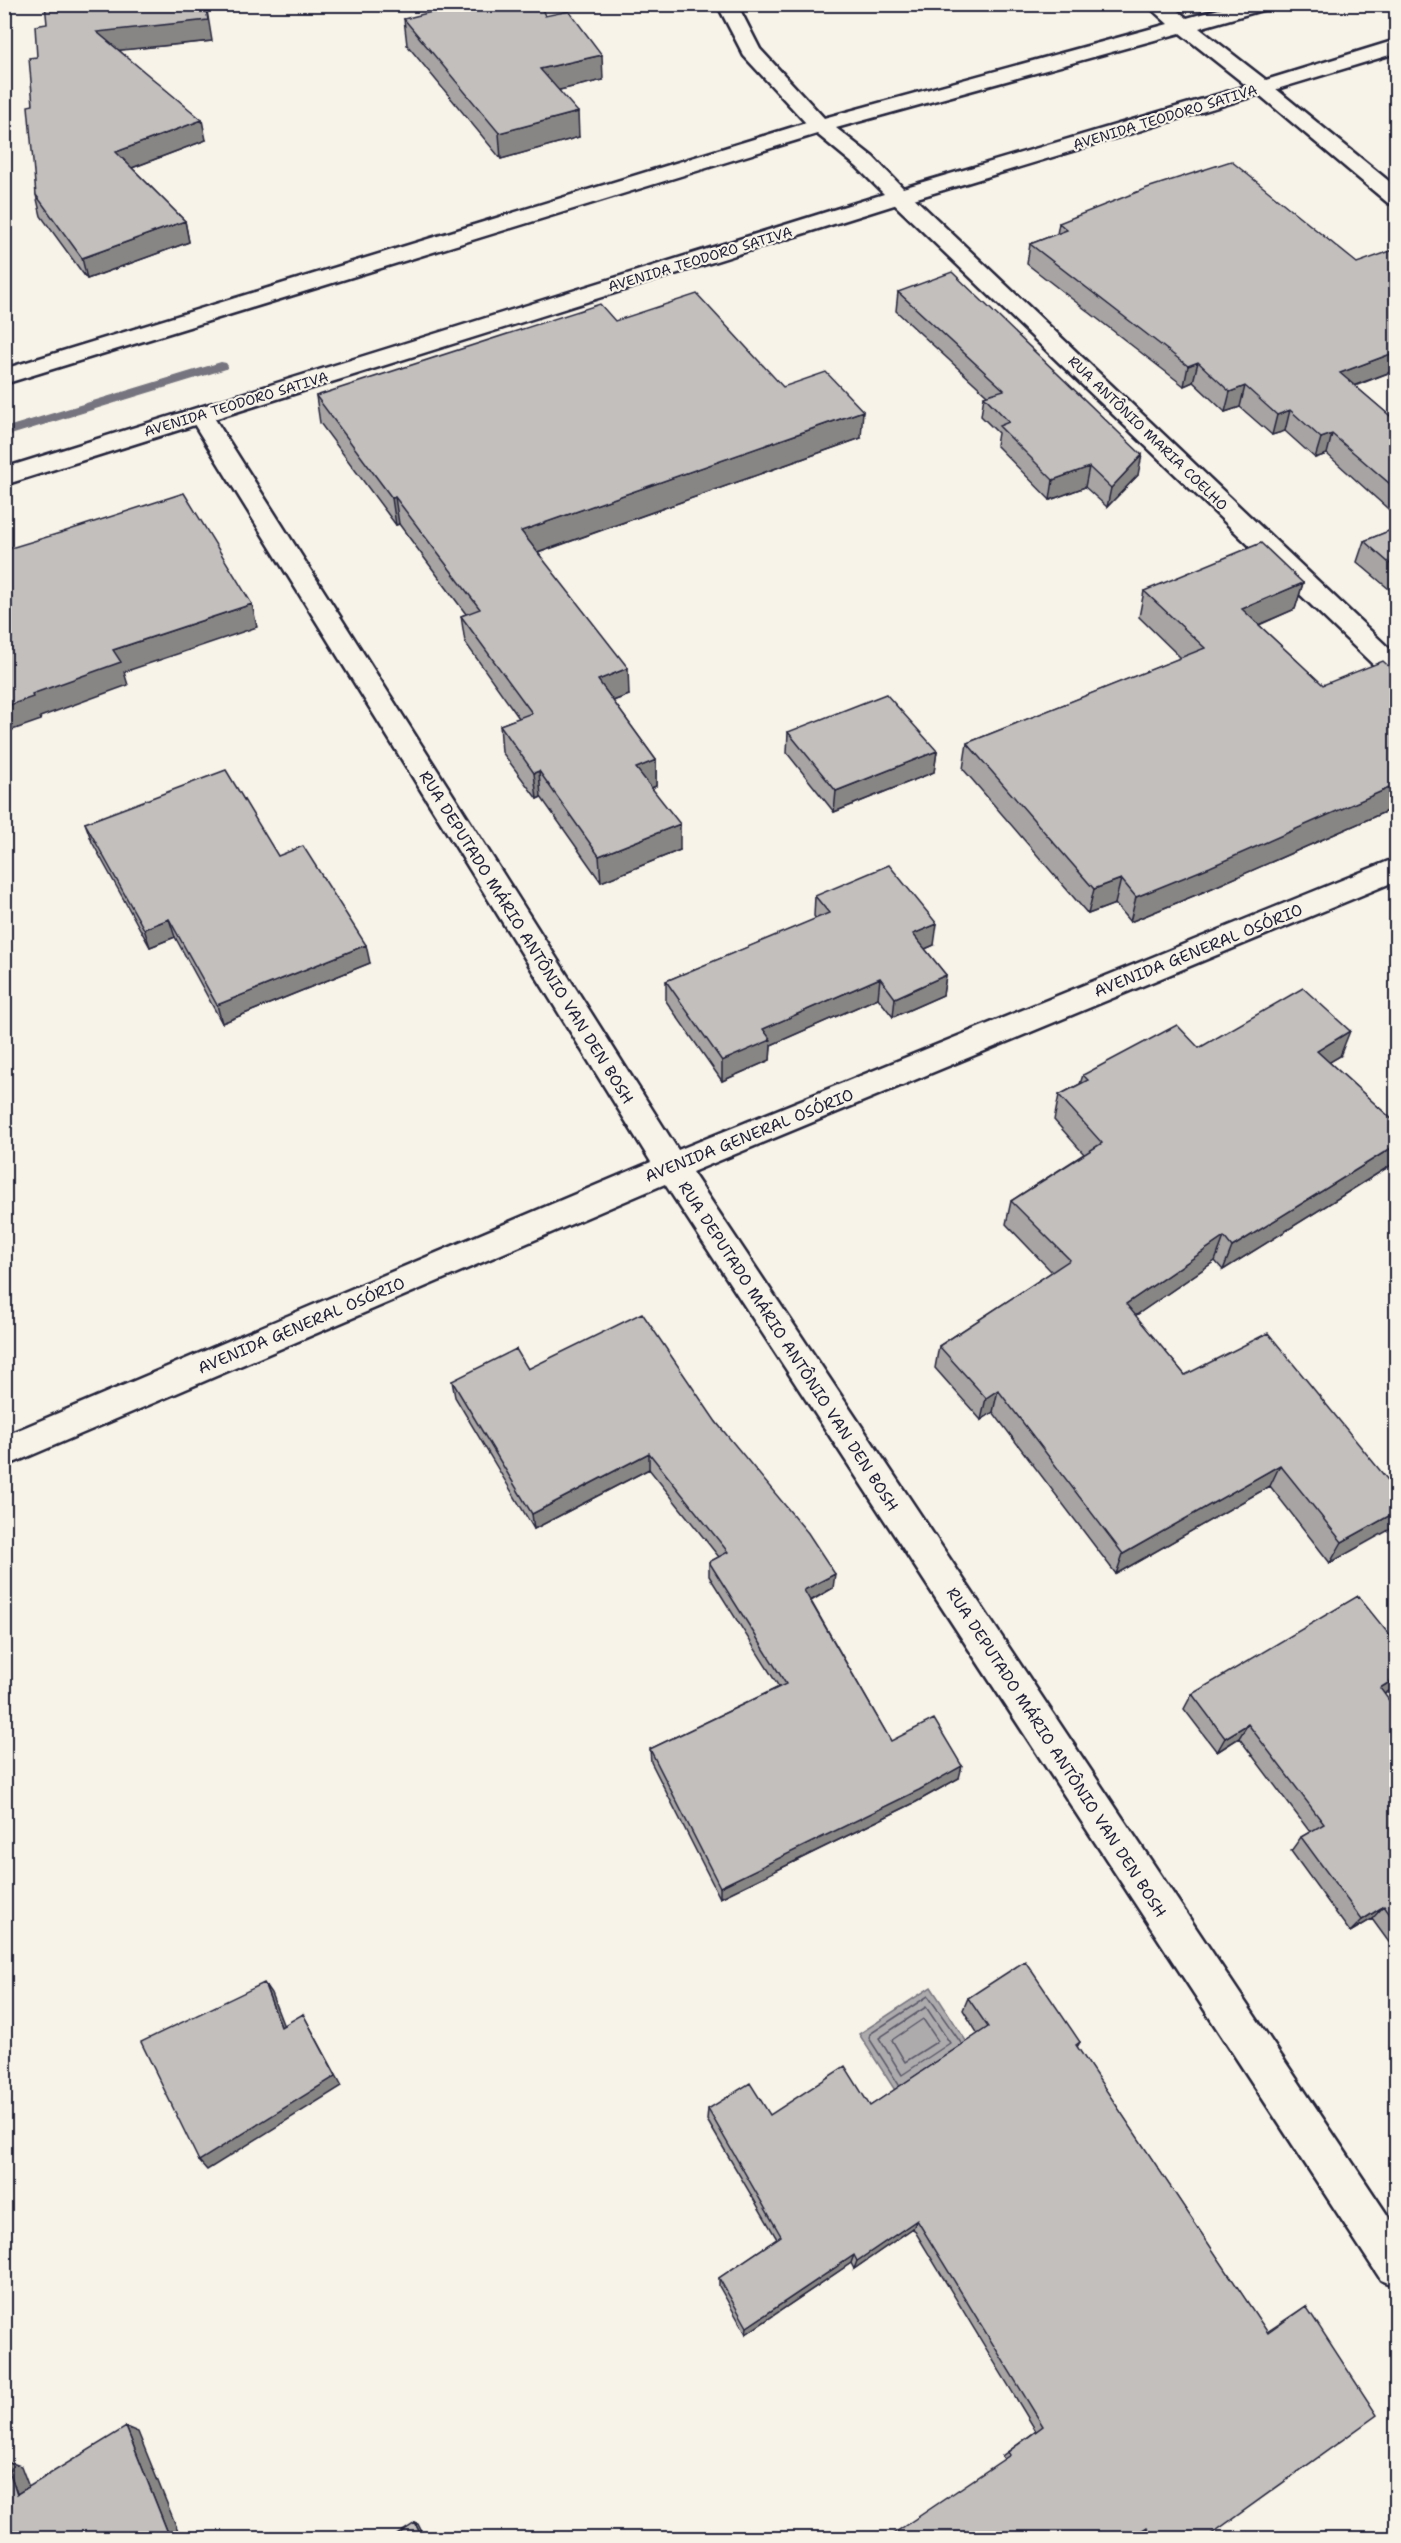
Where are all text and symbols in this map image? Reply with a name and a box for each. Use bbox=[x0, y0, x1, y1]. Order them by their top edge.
street label: AVENIDA TEODORO SATIVA bbox=[1071, 80, 1259, 154]
street label: AVENIDA TEODORO SATIVA bbox=[606, 222, 794, 296]
street label: RUA ANTÔNIO MARIA COELHO bbox=[1065, 352, 1231, 514]
street label: AVENIDA TEODORO SATIVA bbox=[142, 367, 330, 441]
street label: RUA DEPUTADO MÁRIO ANTÔNIO VAN DEN BOSH bbox=[415, 767, 639, 1108]
street label: AVENIDA GENERAL OSÓRIO bbox=[1091, 899, 1306, 1002]
street label: AVENIDA GENERAL OSÓRIO bbox=[642, 1084, 857, 1187]
street label: RUA DEPUTADO MÁRIO ANTÔNIO VAN DEN BOSH bbox=[674, 1177, 903, 1515]
street label: AVENIDA GENERAL OSÓRIO bbox=[194, 1272, 408, 1379]
street label: RUA DEPUTADO MÁRIO ANTÔNIO VAN DEN BOSH bbox=[942, 1583, 1171, 1921]

